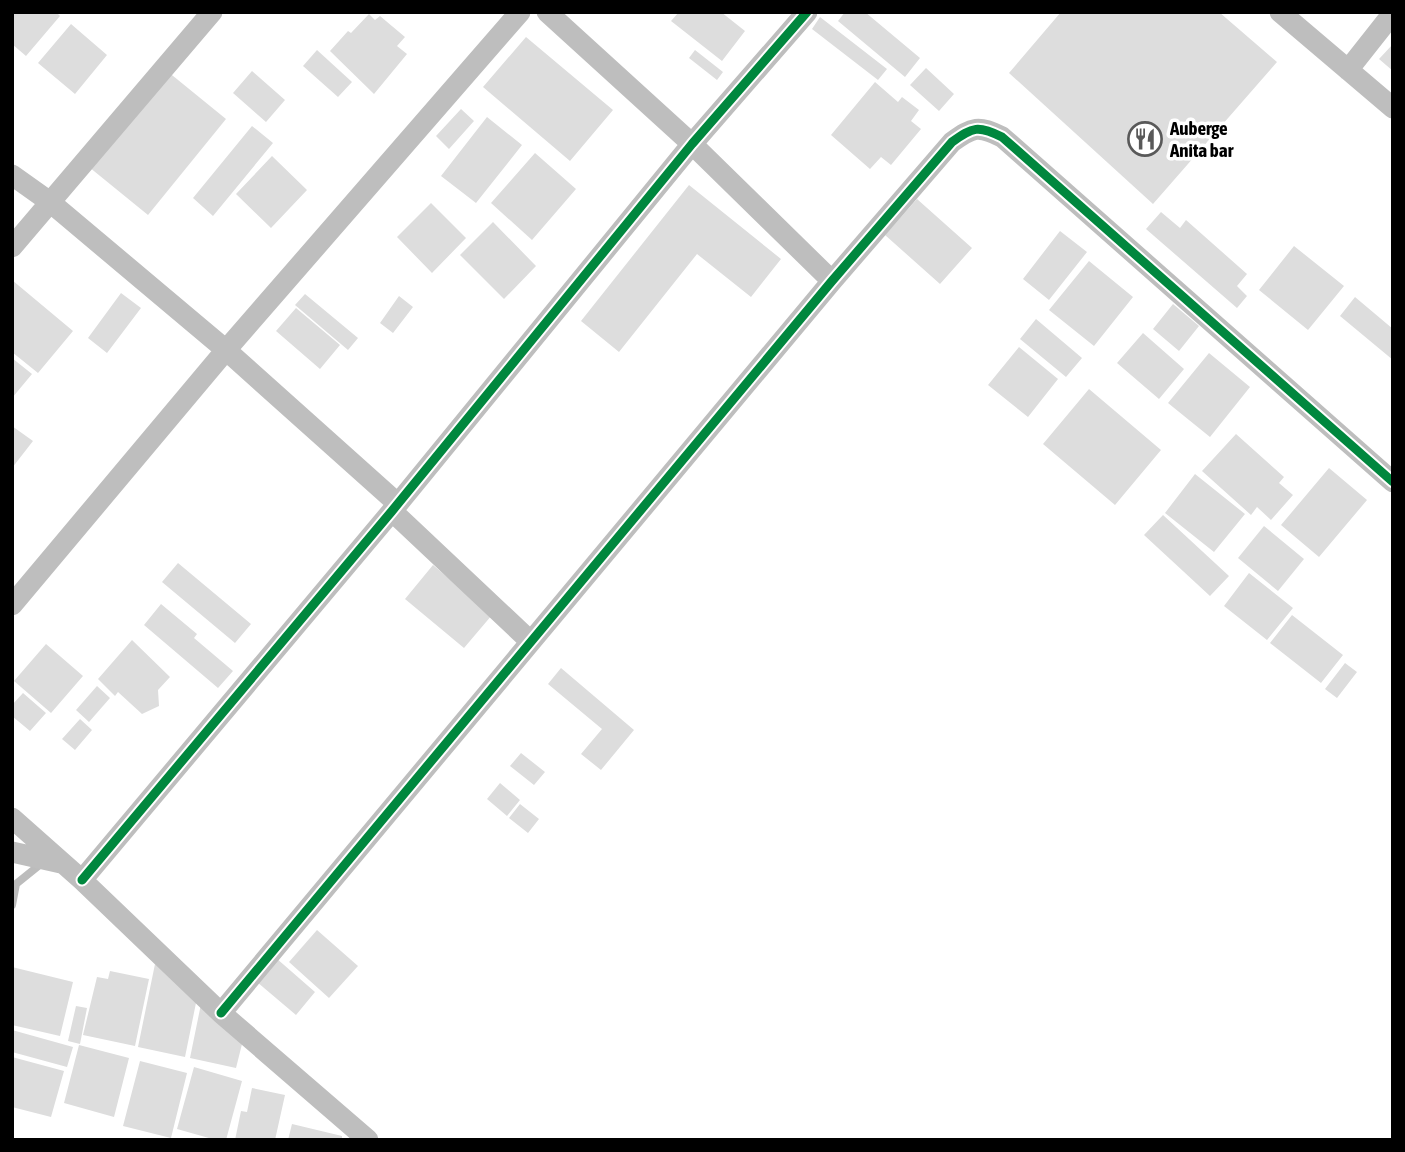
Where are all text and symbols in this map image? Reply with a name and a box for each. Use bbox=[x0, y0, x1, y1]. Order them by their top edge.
place label: Auberge Anita bar bbox=[1169, 117, 1234, 161]
restaurant icon: Auberge Anita bar bbox=[1126, 120, 1164, 158]

